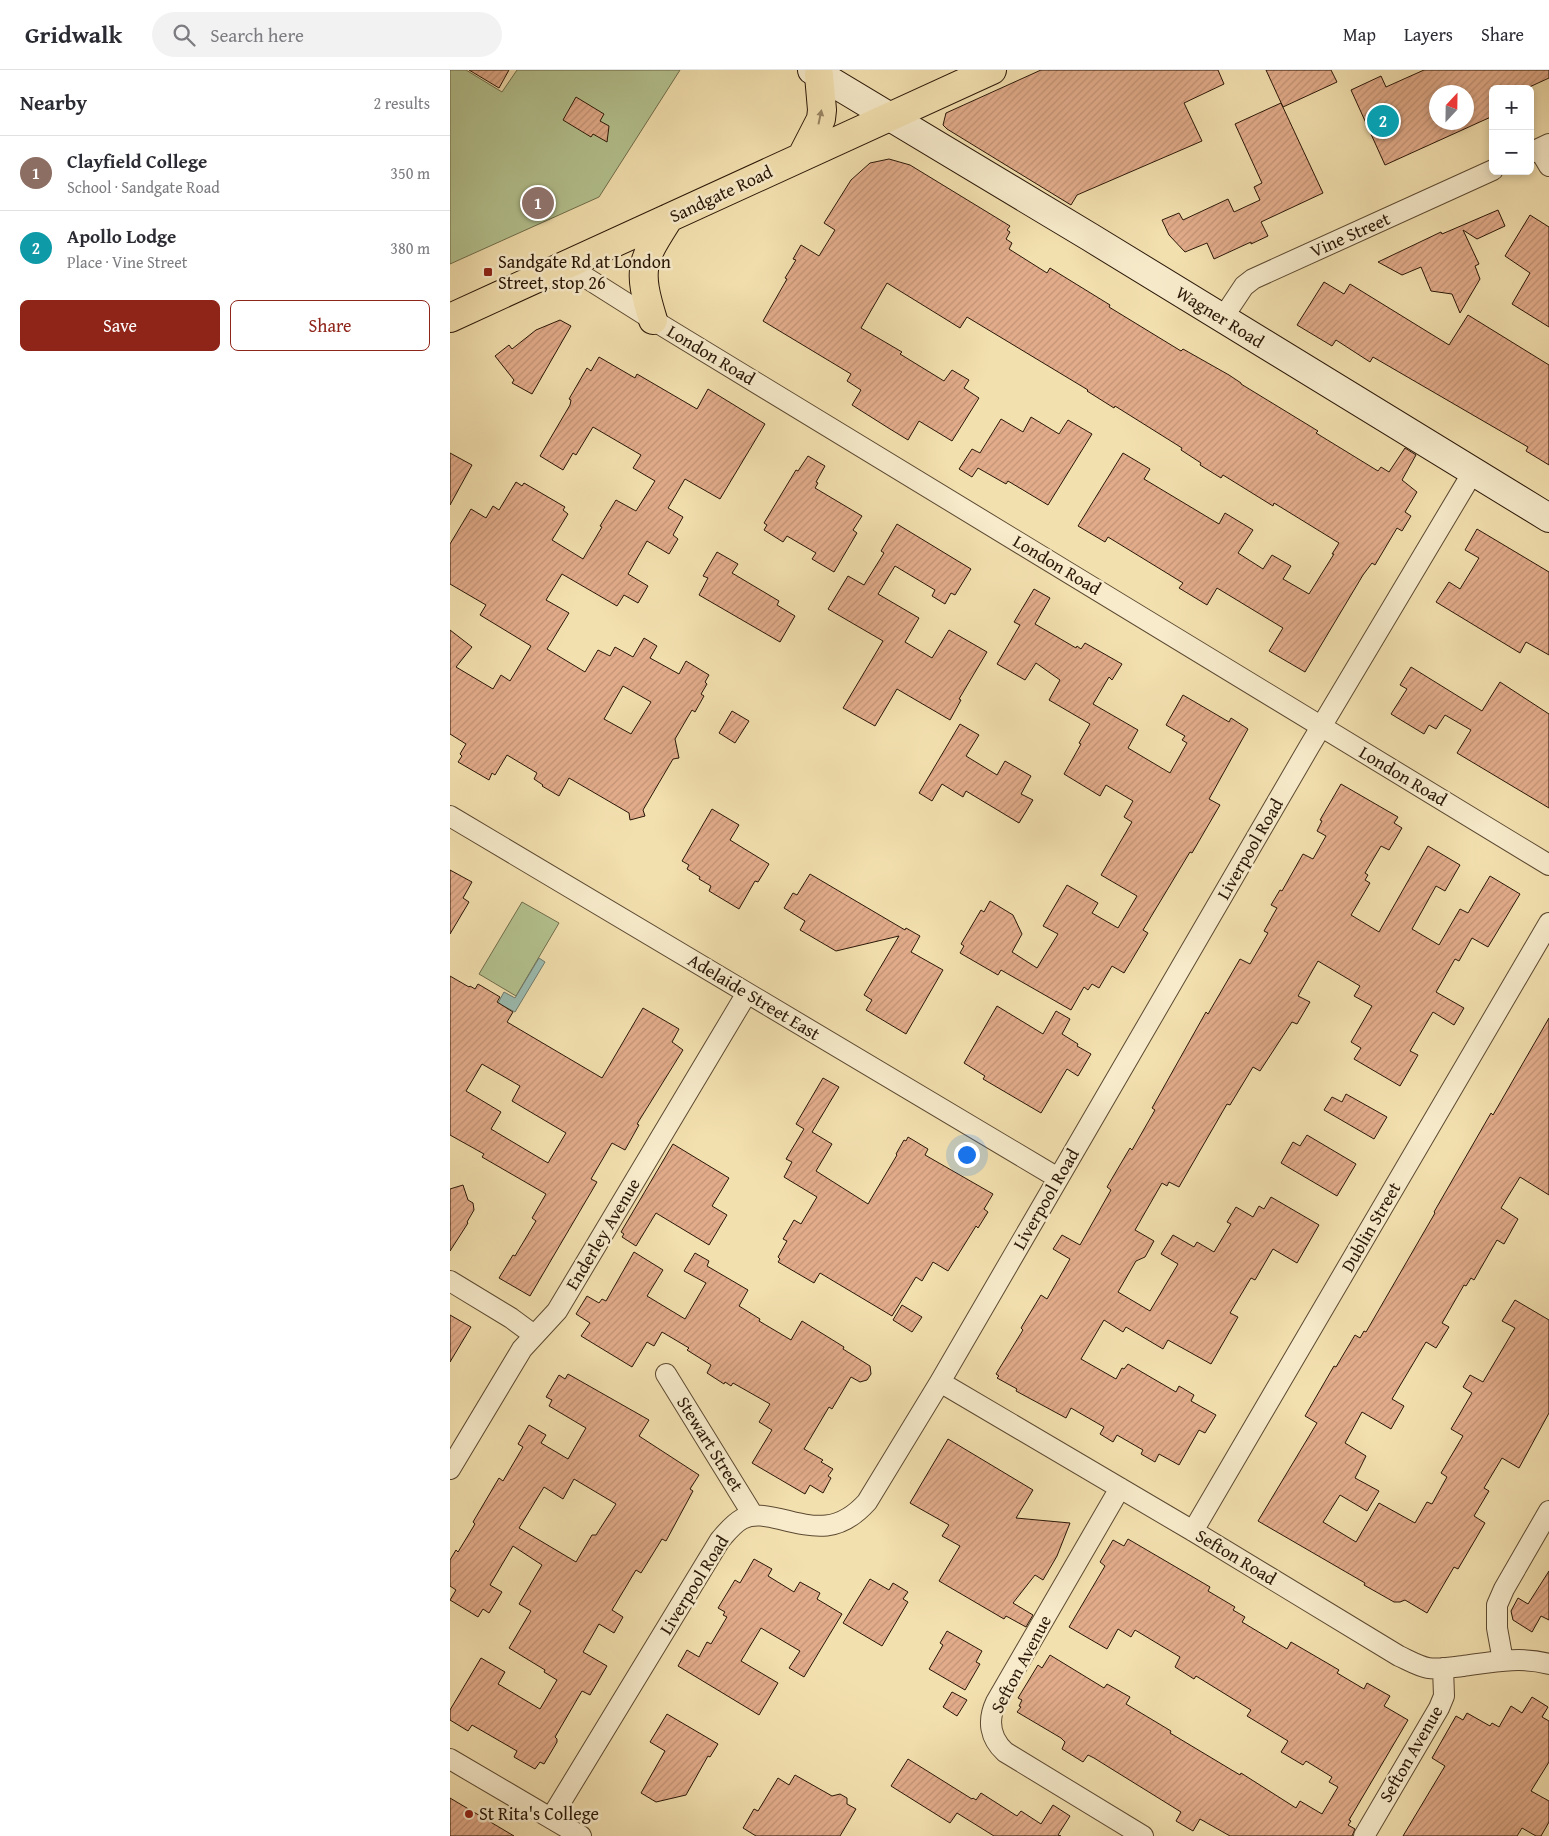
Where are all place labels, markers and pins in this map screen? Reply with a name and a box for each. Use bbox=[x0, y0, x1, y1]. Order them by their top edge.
pin: 2 bbox=[1367, 102, 1399, 140]
pin: 1 bbox=[522, 184, 554, 222]
place label: Sandgate Rd at London Street, stop 26 bbox=[498, 248, 671, 296]
marker: Sandgate Rd at London Street, stop 26 bbox=[482, 266, 494, 278]
place label: St Rita's College bbox=[479, 1800, 599, 1827]
marker: St Rita's College bbox=[463, 1808, 475, 1820]

